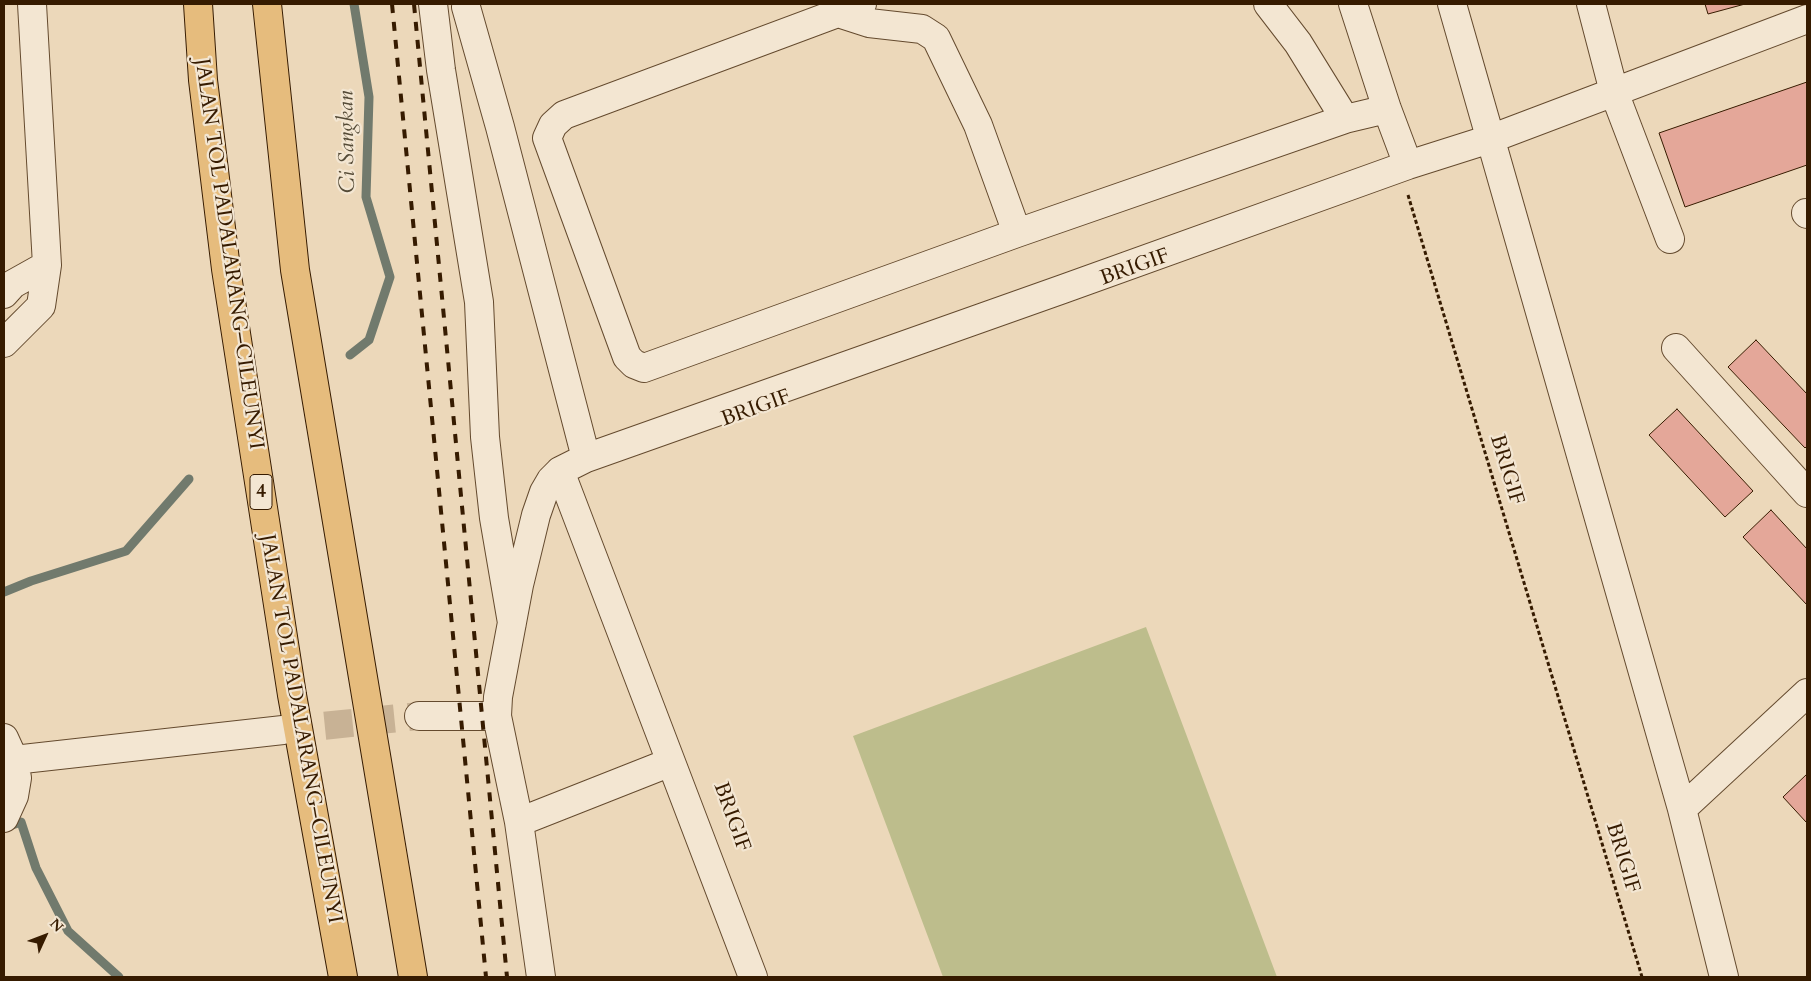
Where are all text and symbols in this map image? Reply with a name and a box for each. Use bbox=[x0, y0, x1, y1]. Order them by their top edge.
street label: JALAN TOL PADALARANG–CILEUNYI bbox=[188, 57, 268, 451]
water label: Ci Sangkan bbox=[334, 90, 362, 194]
street label: BRIGIF bbox=[1097, 244, 1173, 292]
street label: BRIGIF bbox=[718, 385, 794, 433]
street label: BRIGIF bbox=[1483, 432, 1529, 508]
road number: 4 bbox=[250, 474, 272, 510]
street label: JALAN TOL PADALARANG–CILEUNYI bbox=[253, 533, 347, 925]
street label: BRIGIF bbox=[707, 779, 755, 855]
street label: BRIGIF bbox=[1599, 820, 1645, 896]
north arrow bbox=[20, 911, 70, 961]
text: N bbox=[45, 915, 67, 936]

